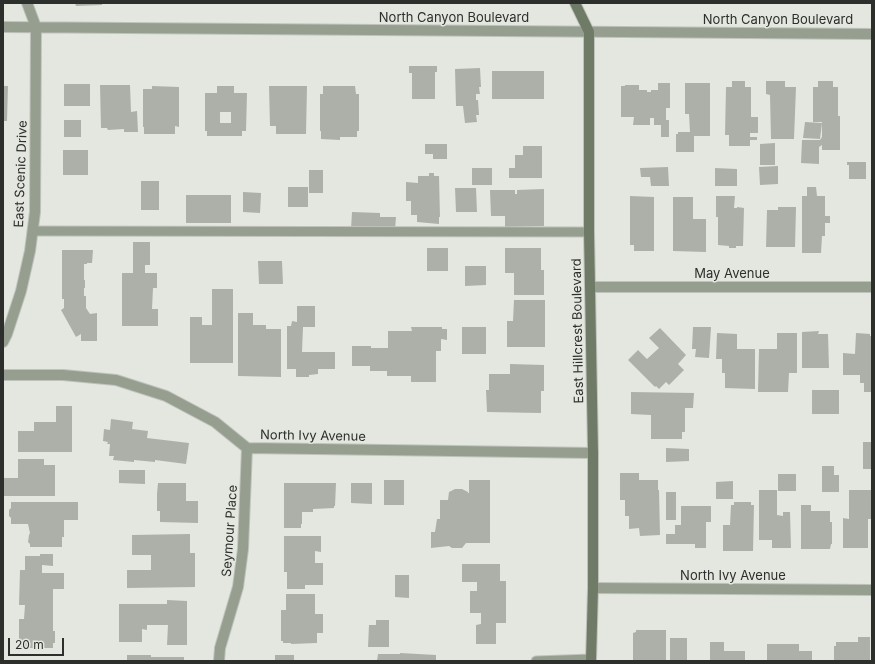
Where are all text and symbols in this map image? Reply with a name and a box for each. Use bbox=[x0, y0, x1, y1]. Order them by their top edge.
street label: North Canyon Boulevard bbox=[379, 10, 529, 26]
street label: North Canyon Boulevard bbox=[703, 12, 853, 28]
street label: East Scenic Drive bbox=[11, 120, 31, 228]
street label: East Hillcrest Boulevard bbox=[569, 258, 587, 404]
street label: May Avenue bbox=[694, 266, 770, 282]
street label: North Ivy Avenue bbox=[260, 427, 366, 445]
street label: Seymour Place bbox=[219, 484, 241, 578]
street label: North Ivy Avenue bbox=[680, 568, 786, 584]
scale bar bbox=[10, 630, 66, 656]
text: 20 m bbox=[15, 637, 44, 652]

